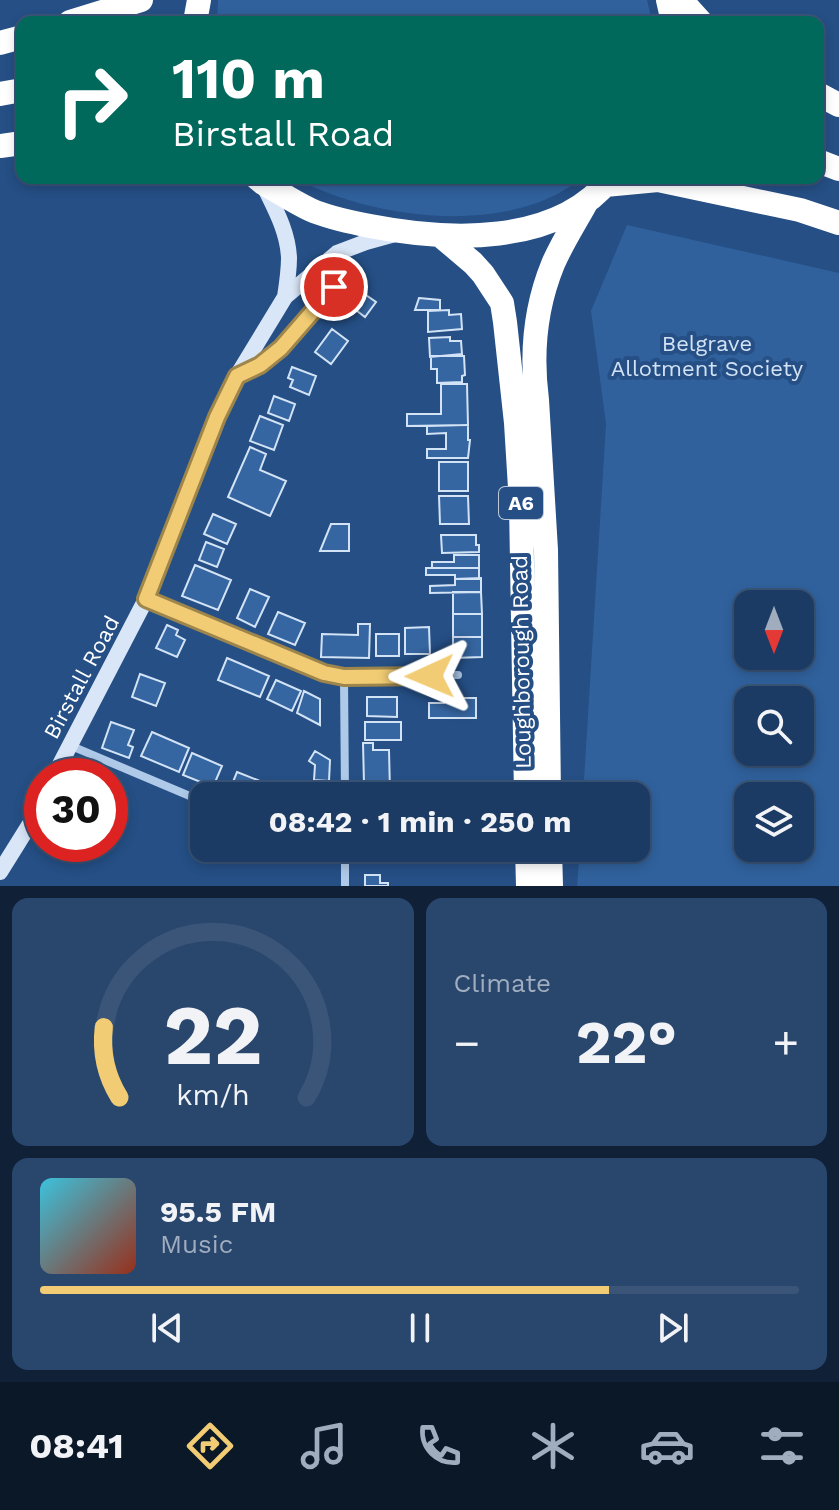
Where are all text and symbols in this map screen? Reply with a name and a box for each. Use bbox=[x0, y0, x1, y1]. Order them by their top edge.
text: 110 m bbox=[172, 46, 325, 112]
icon: right bbox=[40, 48, 144, 152]
text: Birstall Road bbox=[172, 113, 394, 155]
pin bbox=[300, 253, 368, 321]
icon: arrive bbox=[312, 265, 356, 309]
park label: Belgrave Allotment Society bbox=[611, 331, 804, 381]
road number: A6 bbox=[499, 487, 543, 519]
street label: Loughborough Road bbox=[507, 555, 536, 769]
north arrow bbox=[734, 590, 814, 670]
map controls bbox=[734, 590, 814, 862]
street label: Birstall Road bbox=[39, 611, 124, 743]
position arrow bbox=[388, 634, 472, 718]
button: search bbox=[734, 686, 814, 766]
speed limit sign: 30 bbox=[24, 758, 128, 862]
button: layers bbox=[734, 782, 814, 862]
text: 08:42 · 1 min · 250 m bbox=[268, 804, 572, 839]
text: Climate bbox=[454, 968, 551, 998]
text: 22 bbox=[163, 987, 262, 1084]
text: 22° bbox=[576, 1007, 677, 1078]
text: − bbox=[454, 1017, 480, 1069]
text: + bbox=[772, 1017, 799, 1069]
text: km/h bbox=[176, 1078, 250, 1112]
text: 95.5 FM bbox=[160, 1194, 276, 1229]
text: Music bbox=[160, 1229, 233, 1259]
icon: previous bbox=[145, 1306, 189, 1350]
icon: pause bbox=[398, 1306, 442, 1350]
icon: next bbox=[651, 1306, 695, 1350]
icon: directions bbox=[182, 1418, 238, 1474]
icon: music bbox=[296, 1418, 352, 1474]
icon: phone bbox=[411, 1418, 467, 1474]
icon: climate bbox=[525, 1418, 581, 1474]
icon: car bbox=[639, 1418, 695, 1474]
icon: filters bbox=[754, 1418, 810, 1474]
text: 08:41 bbox=[29, 1425, 124, 1467]

